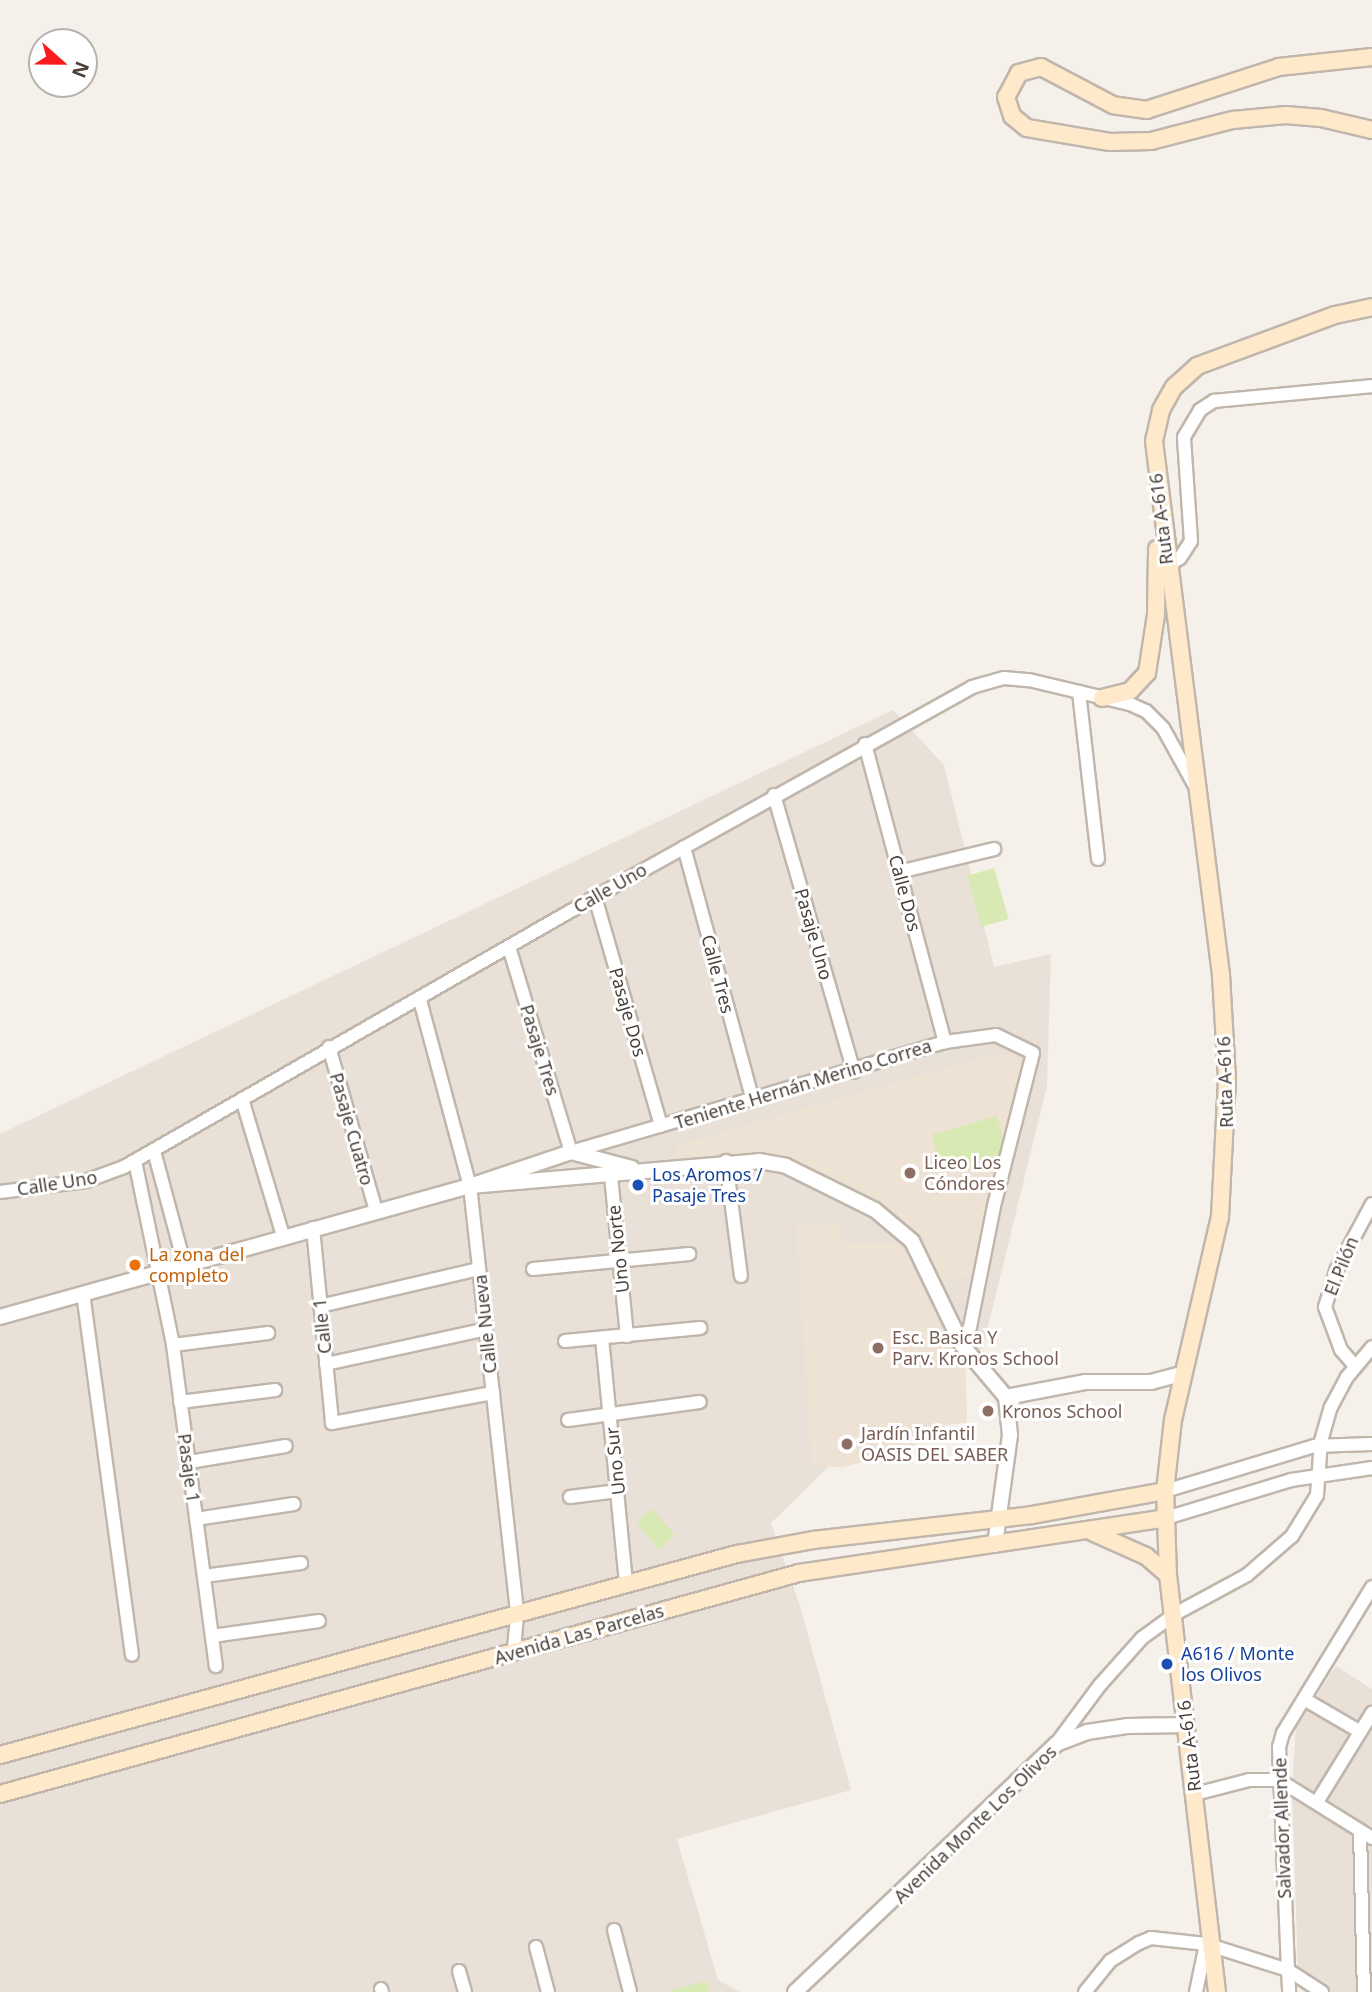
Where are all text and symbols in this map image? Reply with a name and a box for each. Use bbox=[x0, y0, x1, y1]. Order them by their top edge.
north arrow bbox=[28, 28, 98, 98]
text: N bbox=[66, 58, 96, 82]
street label: Ruta A-616 bbox=[1145, 472, 1177, 566]
street label: Calle Dos bbox=[884, 852, 926, 934]
street label: Calle Uno bbox=[570, 858, 650, 918]
street label: Pasaje Uno bbox=[791, 886, 837, 982]
street label: Calle Tres bbox=[697, 932, 739, 1016]
street label: Pasaje Dos bbox=[605, 965, 651, 1059]
street label: Pasaje Tres bbox=[516, 1002, 564, 1098]
street label: Teniente Hernán Merino Correa bbox=[672, 1035, 934, 1133]
street label: Ruta A-616 bbox=[1213, 1036, 1237, 1128]
street label: Pasaje Cuatro bbox=[326, 1070, 378, 1188]
place label: Liceo Los Cóndores bbox=[924, 1152, 1005, 1194]
place label: Los Aromos / Pasaje Tres bbox=[652, 1164, 763, 1206]
marker: Liceo Los Cóndores bbox=[902, 1165, 918, 1181]
street label: Calle Uno bbox=[15, 1166, 99, 1200]
marker: Los Aromos / Pasaje Tres bbox=[630, 1177, 646, 1193]
street label: Uno Norte bbox=[603, 1204, 633, 1294]
street label: El Pilón bbox=[1319, 1233, 1363, 1299]
place label: La zona del completo bbox=[149, 1244, 244, 1286]
marker: La zona del completo bbox=[127, 1257, 143, 1273]
street label: Calle Nueva bbox=[469, 1273, 501, 1375]
street label: Calle 1 bbox=[308, 1297, 336, 1355]
place label: Esc. Basica Y Parv. Kronos School bbox=[892, 1327, 1059, 1370]
marker: Esc. Basica Y Parv. Kronos School bbox=[870, 1340, 886, 1356]
place label: Kronos School bbox=[1002, 1400, 1122, 1422]
marker: Kronos School bbox=[980, 1403, 996, 1419]
place label: Jardín Infantil OASIS DEL SABER bbox=[861, 1423, 1008, 1466]
street label: Uno Sur bbox=[601, 1426, 629, 1496]
street label: Pasaje 1 bbox=[173, 1432, 205, 1504]
marker: Jardín Infantil OASIS DEL SABER bbox=[839, 1436, 855, 1452]
street label: Avenida Las Parcelas bbox=[492, 1599, 666, 1669]
place label: A616 / Monte los Olivos bbox=[1181, 1643, 1294, 1686]
marker: A616 / Monte los Olivos bbox=[1159, 1656, 1175, 1672]
street label: Ruta A-616 bbox=[1173, 1699, 1205, 1793]
street label: Avenida Monte Los Olivos bbox=[889, 1741, 1061, 1907]
street label: Salvador Allende bbox=[1269, 1757, 1295, 1899]

